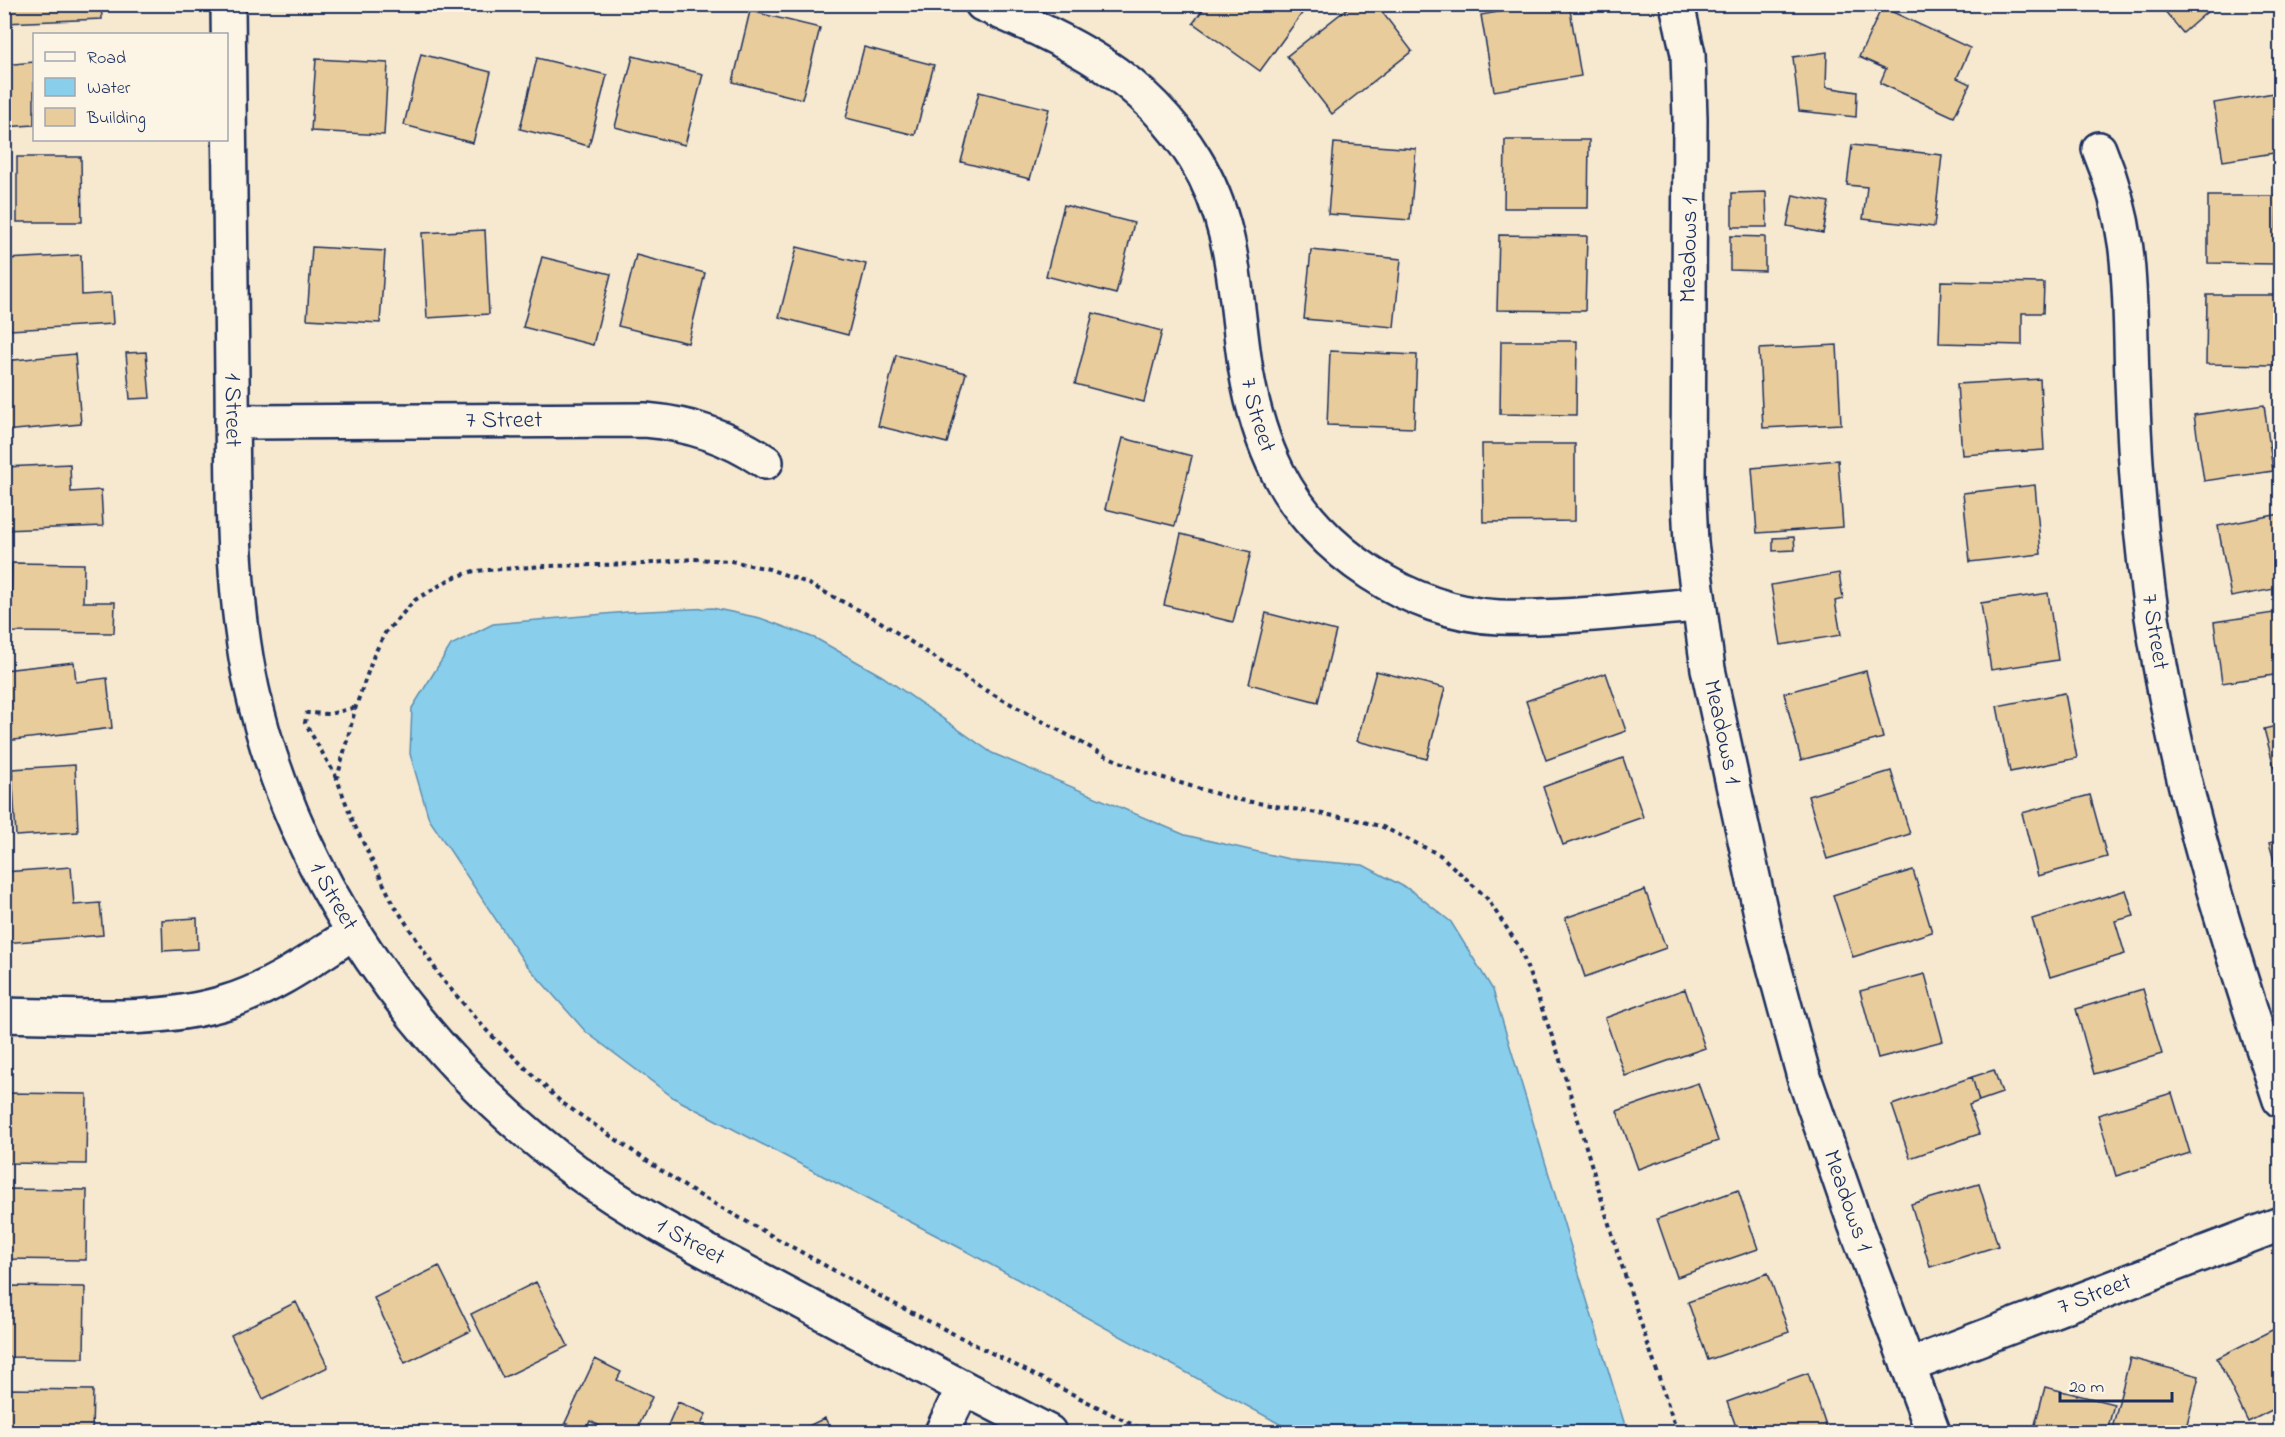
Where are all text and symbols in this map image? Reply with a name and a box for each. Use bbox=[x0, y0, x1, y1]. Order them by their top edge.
legend bbox=[33, 33, 228, 141]
text: Road bbox=[87, 46, 126, 72]
text: Water bbox=[87, 76, 131, 102]
text: Building bbox=[86, 106, 146, 133]
street label: Meadows 1 bbox=[1672, 196, 1708, 303]
street label: 1 Street bbox=[214, 373, 250, 447]
street label: 7 Street bbox=[1230, 375, 1285, 458]
street label: 7 Street bbox=[466, 403, 542, 438]
street label: 7 Street bbox=[2131, 592, 2178, 673]
street label: Meadows 1 bbox=[1693, 677, 1750, 788]
street label: 1 Street bbox=[300, 856, 366, 938]
street label: Meadows 1 bbox=[1813, 1145, 1882, 1257]
street label: 1 Street bbox=[649, 1209, 731, 1275]
street label: 7 Street bbox=[2053, 1265, 2137, 1325]
scale bar bbox=[2060, 1365, 2172, 1403]
text: 20 m bbox=[2069, 1375, 2104, 1401]

